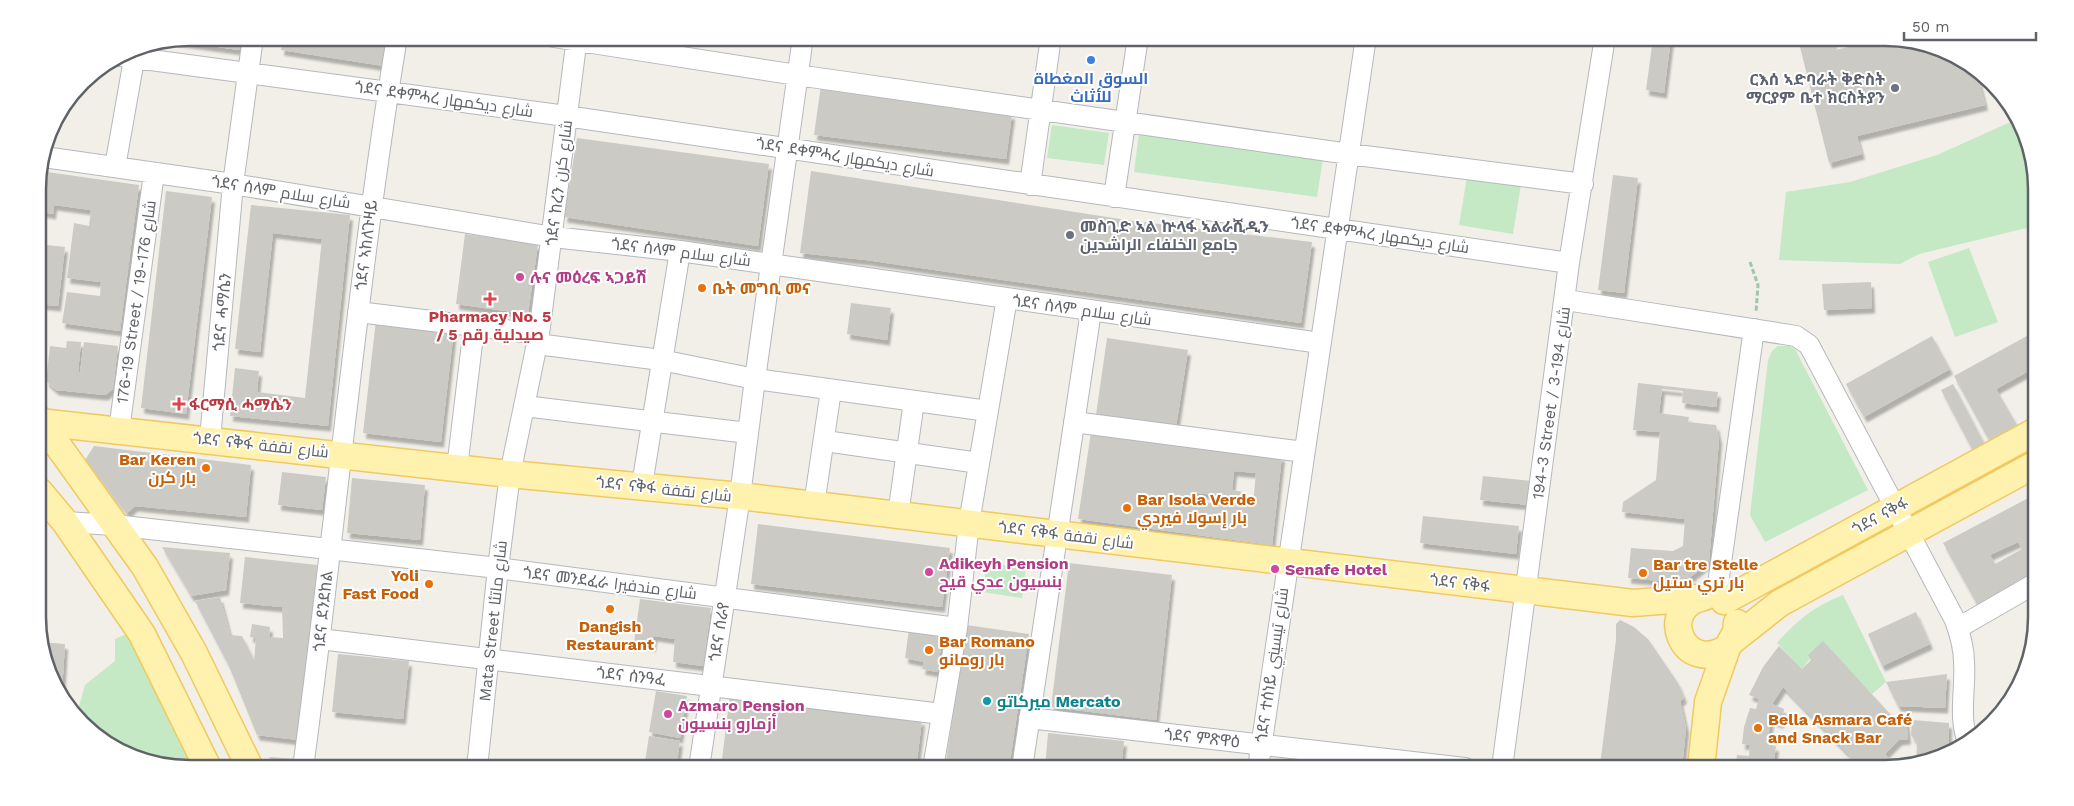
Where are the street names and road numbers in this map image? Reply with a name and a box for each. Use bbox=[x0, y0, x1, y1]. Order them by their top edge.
street label: ጎደና ደቀምሓረ شارع ديكمهار bbox=[353, 77, 534, 123]
street label: ጎደና ከረን شارع كرن bbox=[542, 119, 578, 247]
street label: ጎደና ደቀምሓረ شارع ديكمهار bbox=[754, 134, 935, 182]
street label: ጎደና ሰላም شارع سلام bbox=[210, 172, 352, 214]
street label: 176-19 Street / شارع 176-19 bbox=[112, 199, 162, 405]
street label: ጎደና ኣከለጉዛይ bbox=[351, 199, 381, 291]
street label: ጎደና ደቀምሓረ شارع ديكمهار bbox=[1289, 213, 1470, 259]
street label: ጎደና ሰላም شارع سلام bbox=[610, 234, 752, 272]
street label: ጎደና ሓማሴን bbox=[209, 272, 235, 352]
street label: ጎደና ሰላም شارع سلام bbox=[1011, 291, 1153, 331]
street label: 194-3 Street / شارع 194-3 bbox=[1528, 305, 1576, 501]
street label: ጎደና ናቅፋ شارع نقفة bbox=[192, 428, 330, 464]
street label: ጎደና ናቅፋ شارع نقفة bbox=[595, 472, 733, 508]
street label: ጎደና ናቅፋ bbox=[1849, 493, 1911, 539]
street label: ጎደና ናቅፋ شارع نقفة bbox=[997, 517, 1135, 555]
street label: Mata Street شارع ماتئا bbox=[475, 539, 513, 703]
street label: ጎደና መንደፈራ شارع مندفيرا bbox=[522, 563, 698, 605]
street label: ጎደና ደንደከል bbox=[309, 569, 337, 652]
street label: ጎደና ናቅፋ bbox=[1429, 570, 1491, 596]
street label: ጎደና ተሰነይ شارع تيسيني bbox=[1252, 586, 1296, 744]
street label: ጎደና ሰራየ bbox=[705, 601, 733, 663]
street label: ጎደና ሰንዓፈ bbox=[596, 663, 667, 689]
street label: ጎደና ምጽዋዕ bbox=[1163, 725, 1241, 751]

